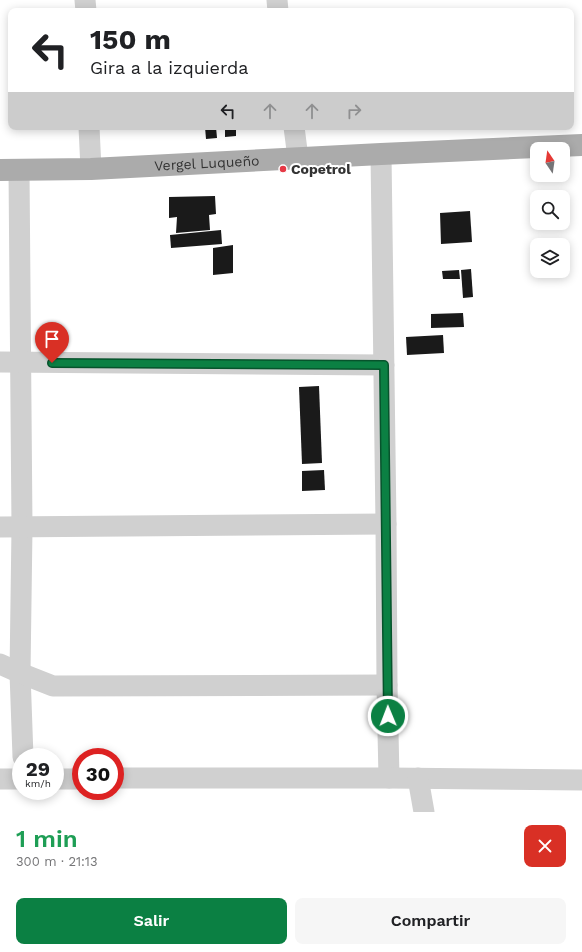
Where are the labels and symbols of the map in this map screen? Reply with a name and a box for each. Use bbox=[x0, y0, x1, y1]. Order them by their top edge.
north arrow bbox=[530, 142, 570, 182]
street label: Vergel Luqueño bbox=[154, 152, 260, 174]
place label: Copetrol bbox=[291, 161, 351, 177]
marker: Copetrol bbox=[278, 164, 288, 174]
pin bbox=[35, 322, 69, 363]
position arrow bbox=[367, 695, 409, 737]
speed limit sign: 30 bbox=[72, 748, 124, 800]

